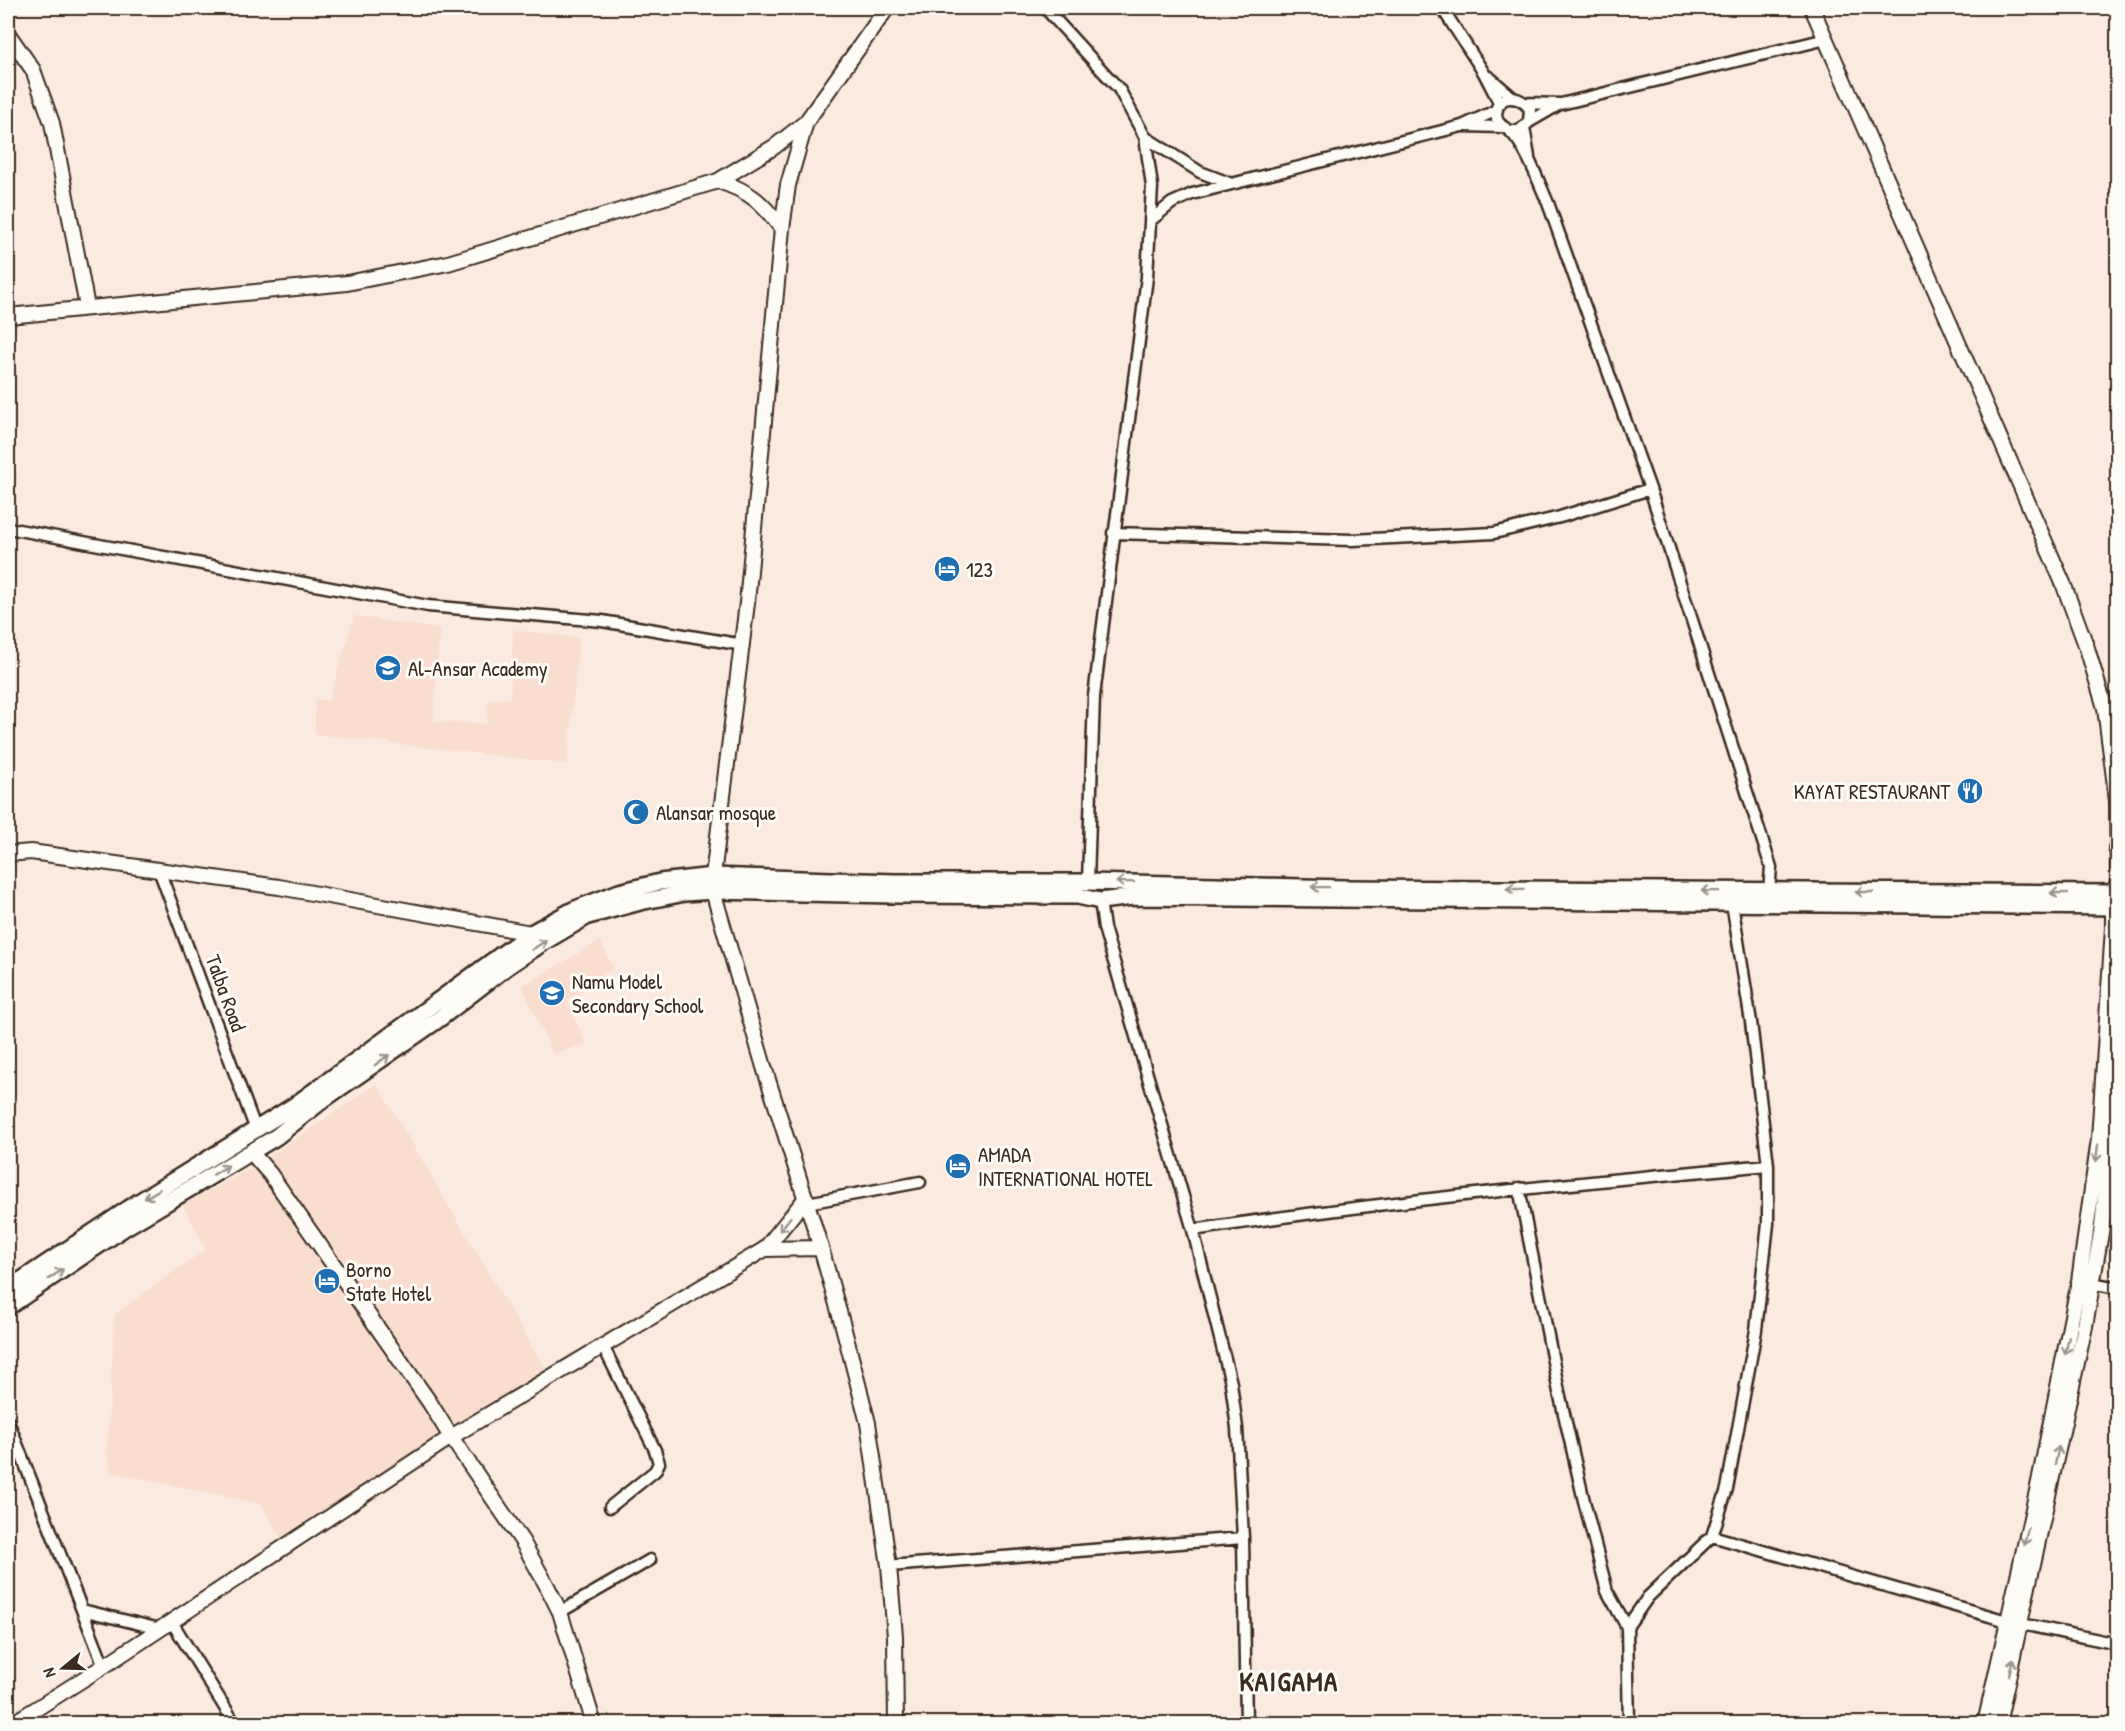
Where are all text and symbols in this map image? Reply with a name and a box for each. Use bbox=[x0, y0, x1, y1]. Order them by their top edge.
hotel icon: 123 bbox=[932, 554, 962, 584]
place label: 123 bbox=[966, 555, 993, 584]
school or university icon: Al-Ansar Academy bbox=[373, 653, 403, 683]
place label: Al-Ansar Academy bbox=[408, 654, 548, 683]
restaurant icon: KAYAT RESTAURANT bbox=[1955, 776, 1985, 806]
place label: KAYAT RESTAURANT bbox=[1794, 777, 1951, 806]
mosque icon: Alansar mosque bbox=[621, 797, 651, 827]
place label: Alansar mosque bbox=[656, 798, 776, 827]
one-way arrow bbox=[1116, 877, 1136, 888]
one-way arrow bbox=[1311, 882, 1331, 893]
one-way arrow bbox=[1506, 883, 1526, 895]
one-way arrow bbox=[1701, 885, 1721, 896]
one-way arrow bbox=[1855, 886, 1875, 898]
one-way arrow bbox=[2050, 887, 2070, 899]
one-way arrow bbox=[530, 939, 547, 951]
street label: Talba Road bbox=[199, 951, 253, 1035]
place label: Namu Model Secondary School bbox=[572, 967, 704, 1020]
school or university icon: Namu Model Secondary School bbox=[537, 978, 567, 1008]
one-way arrow bbox=[373, 1054, 389, 1066]
place label: AMADA INTERNATIONAL HOTEL bbox=[978, 1140, 1153, 1193]
one-way arrow bbox=[2092, 1143, 2103, 1163]
hotel icon: AMADA INTERNATIONAL HOTEL bbox=[943, 1151, 973, 1181]
one-way arrow bbox=[212, 1164, 229, 1176]
one-way arrow bbox=[144, 1187, 161, 1200]
one-way arrow bbox=[779, 1215, 792, 1231]
place label: Borno State Hotel bbox=[346, 1255, 431, 1308]
hotel icon: Borno State Hotel bbox=[312, 1266, 342, 1296]
one-way arrow bbox=[47, 1268, 64, 1280]
one-way arrow bbox=[2061, 1336, 2073, 1355]
one-way arrow bbox=[2052, 1446, 2063, 1466]
one-way arrow bbox=[2020, 1527, 2032, 1546]
north arrow bbox=[33, 1638, 93, 1698]
one-way arrow bbox=[2006, 1657, 2018, 1676]
district label: KAIGAMA bbox=[1239, 1663, 1339, 1699]
text: N bbox=[37, 1665, 61, 1680]

